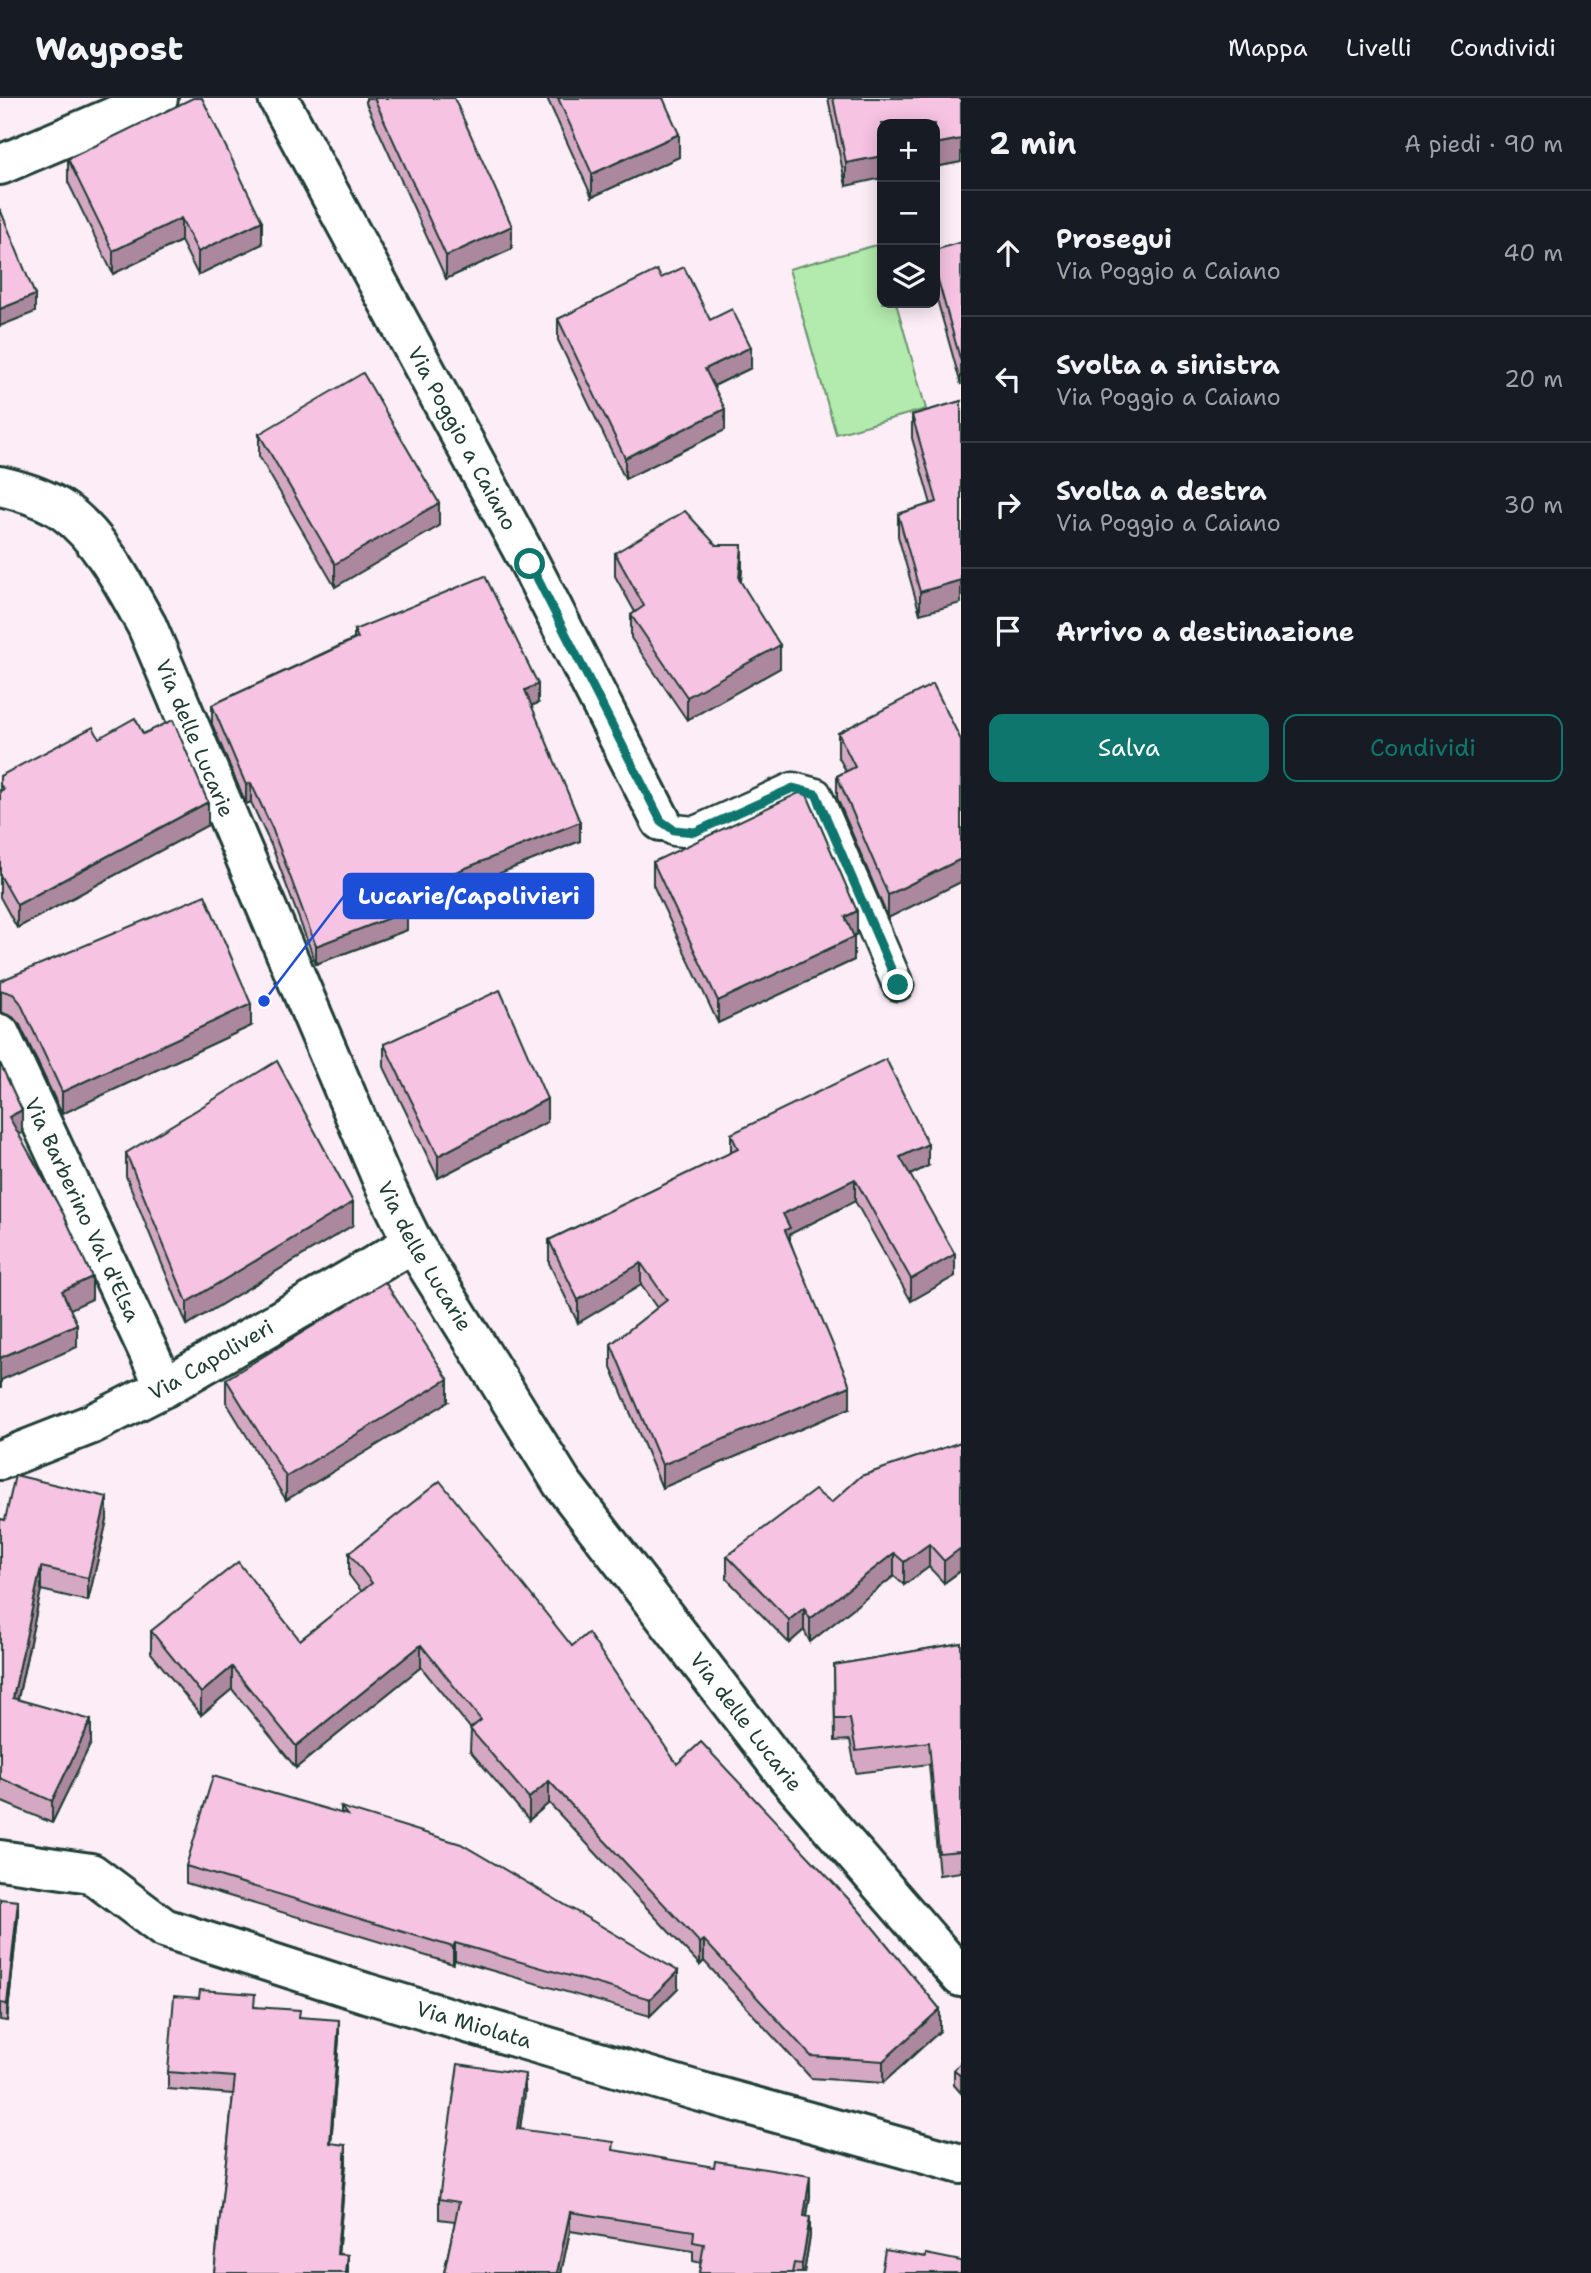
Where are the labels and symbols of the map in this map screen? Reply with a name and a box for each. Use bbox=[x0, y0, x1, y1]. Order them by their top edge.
street label: Via Poggio a Caiano bbox=[401, 341, 523, 535]
route start bbox=[514, 548, 545, 579]
street label: Via delle Lucarie bbox=[149, 655, 241, 821]
callout: Lucarie/Capolivieri bbox=[344, 874, 593, 918]
text: Lucarie/Capolivieri bbox=[358, 881, 580, 911]
route end bbox=[882, 969, 913, 1000]
street label: Via Barberino Val d'Elsa bbox=[18, 1093, 147, 1326]
street label: Via delle Lucarie bbox=[371, 1176, 478, 1337]
street label: Via Capoliveri bbox=[144, 1313, 279, 1407]
street label: Via delle Lucarie bbox=[683, 1647, 808, 1798]
street label: Via Miolata bbox=[413, 1995, 535, 2055]

